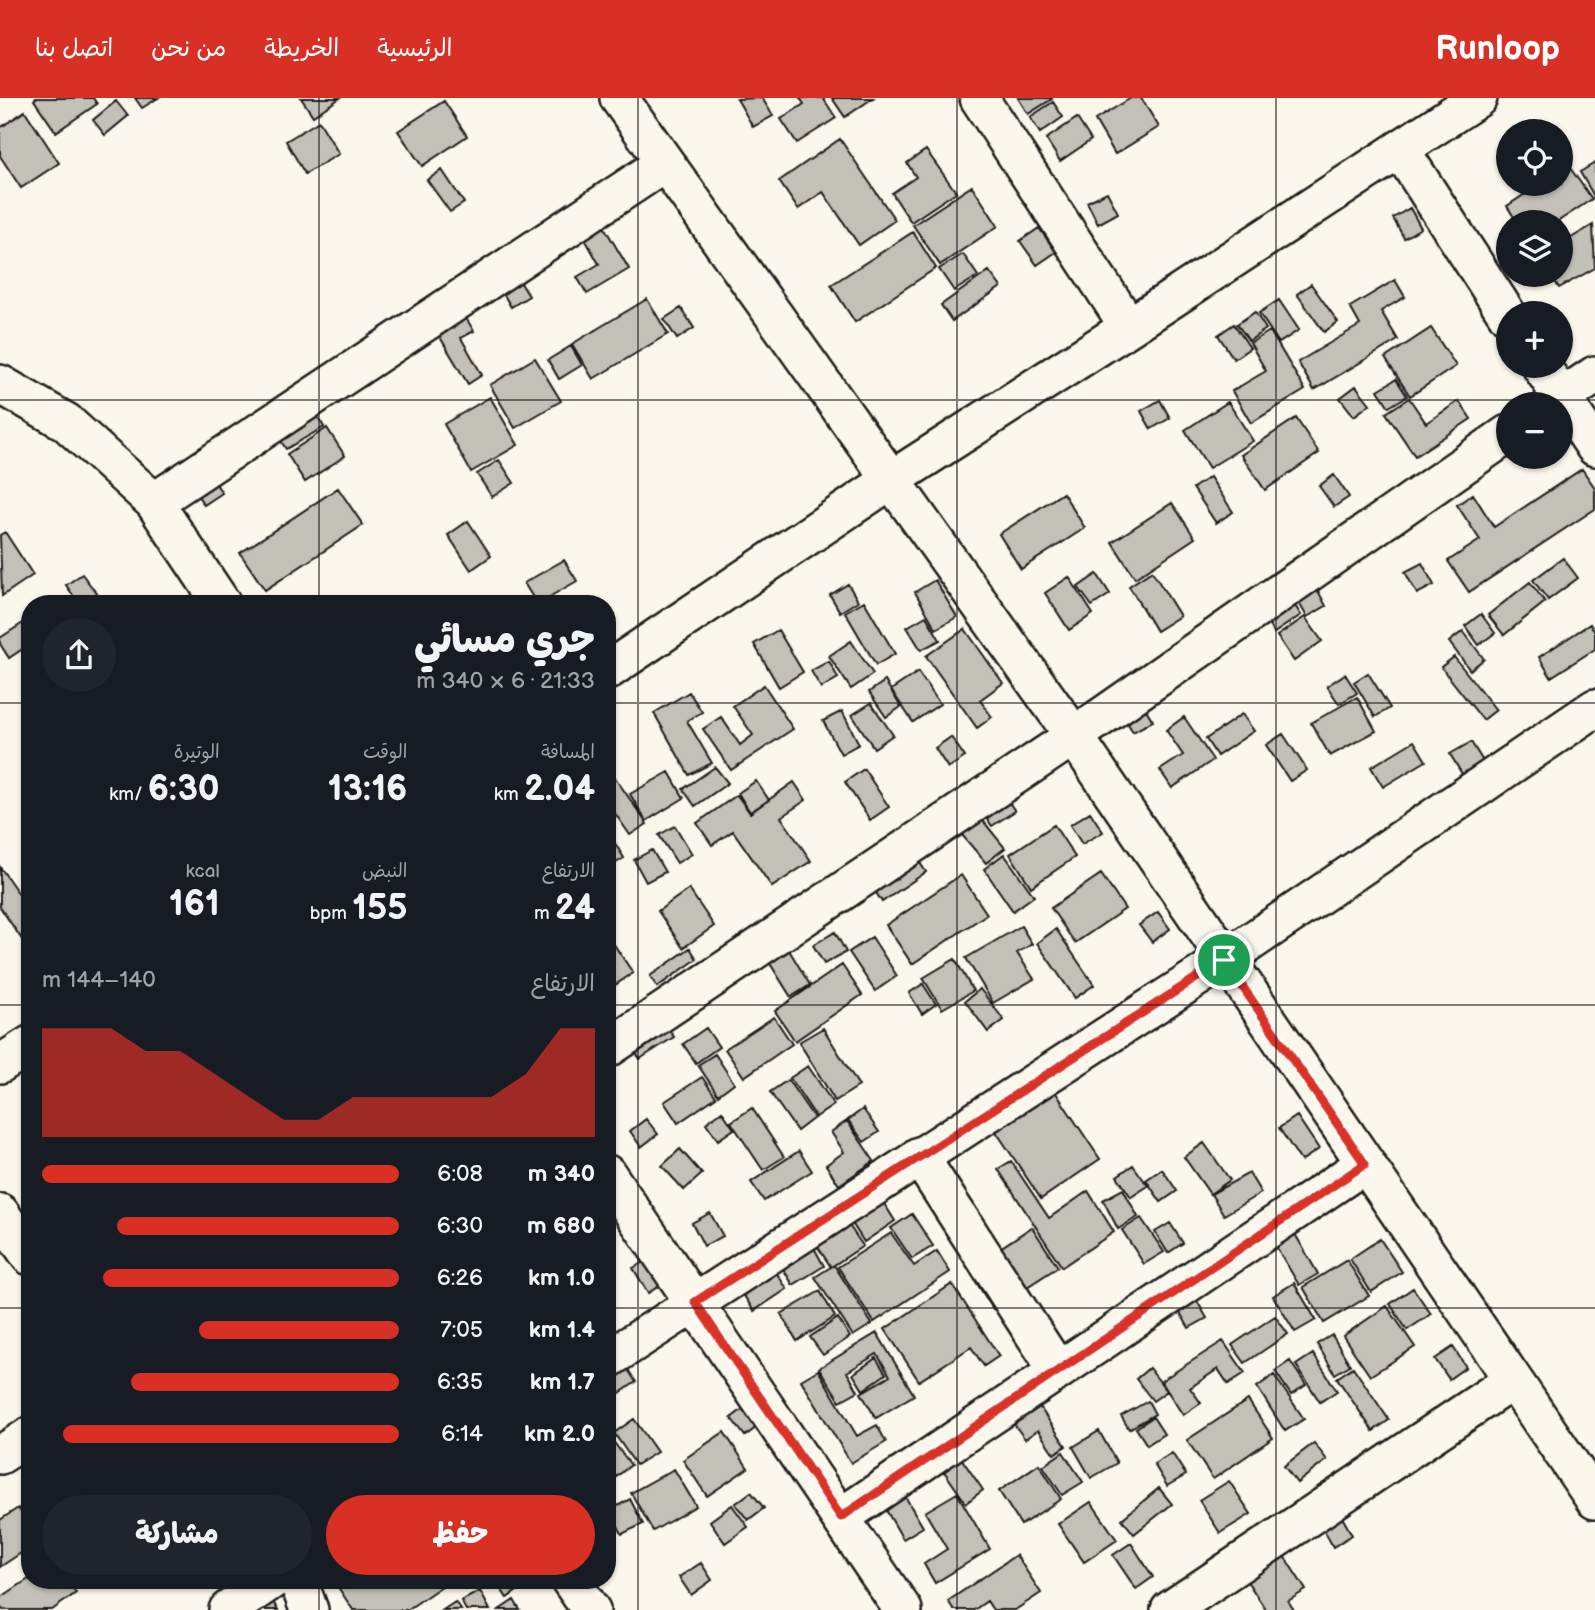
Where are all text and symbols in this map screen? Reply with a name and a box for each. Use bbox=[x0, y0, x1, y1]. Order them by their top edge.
text: Runloop bbox=[1436, 29, 1560, 69]
text: اتصل بنا bbox=[35, 34, 113, 63]
text: من نحن bbox=[151, 34, 226, 63]
text: الخريطة bbox=[264, 34, 339, 63]
text: الرئيسية bbox=[377, 34, 453, 63]
map controls bbox=[1496, 119, 1573, 469]
button: locate bbox=[1496, 119, 1573, 196]
button: layers bbox=[1496, 210, 1573, 287]
button: + bbox=[1496, 301, 1573, 378]
button: − bbox=[1496, 392, 1573, 469]
button: share bbox=[42, 618, 116, 692]
text: جري مسائي bbox=[414, 618, 595, 663]
text: 21:33 · 6 × 340 m bbox=[416, 667, 595, 695]
text: الوتيرة bbox=[174, 741, 220, 764]
text: الوقت bbox=[363, 741, 407, 764]
text: المسافة bbox=[541, 741, 595, 764]
text: 6:30 bbox=[148, 768, 220, 811]
text: 13:16 bbox=[328, 768, 407, 811]
text: 2.04 bbox=[524, 768, 595, 811]
text: /km bbox=[109, 783, 148, 806]
text: km bbox=[494, 783, 524, 806]
text: kcal bbox=[186, 860, 220, 883]
text: النبض bbox=[362, 860, 407, 883]
text: الارتفاع bbox=[542, 860, 595, 883]
text: 161 bbox=[169, 883, 220, 926]
text: 155 bbox=[352, 887, 407, 930]
text: 24 bbox=[555, 887, 595, 930]
text: bpm bbox=[310, 902, 352, 925]
text: m bbox=[534, 902, 555, 925]
pin bbox=[1194, 930, 1254, 990]
icon: arrive bbox=[1205, 941, 1243, 979]
text: 140–144 m bbox=[42, 966, 156, 994]
text: الارتفاع bbox=[531, 970, 595, 998]
text: 6:08 bbox=[437, 1160, 483, 1188]
text: 340 m bbox=[528, 1160, 595, 1188]
text: 6:30 bbox=[437, 1212, 483, 1240]
text: 680 m bbox=[527, 1212, 595, 1240]
text: 6:26 bbox=[437, 1264, 483, 1292]
text: 1.0 km bbox=[528, 1264, 595, 1292]
text: 7:05 bbox=[440, 1316, 483, 1344]
text: 1.4 km bbox=[529, 1316, 595, 1344]
text: 6:35 bbox=[437, 1368, 483, 1396]
text: 1.7 km bbox=[530, 1368, 595, 1396]
text: 6:14 bbox=[441, 1420, 483, 1448]
text: 2.0 km bbox=[524, 1420, 595, 1448]
button: مشاركة bbox=[42, 1495, 312, 1575]
button: حفظ bbox=[326, 1495, 595, 1575]

